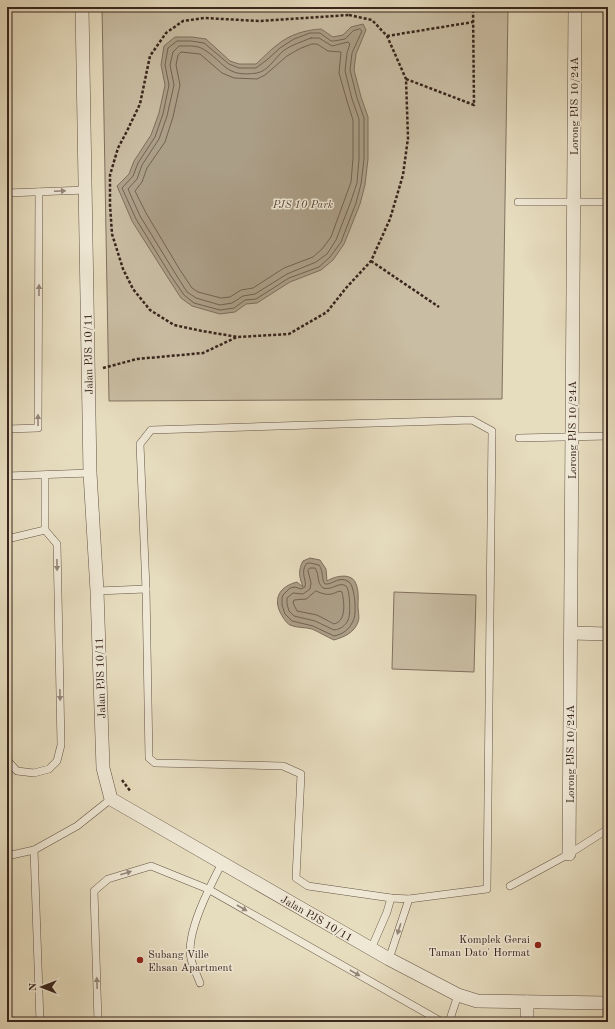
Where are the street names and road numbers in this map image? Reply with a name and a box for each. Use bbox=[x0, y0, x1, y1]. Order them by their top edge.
street label: Lorong PJS 10/24A bbox=[570, 56, 581, 155]
street label: Jalan PJS 10/11 bbox=[83, 313, 96, 395]
street label: Lorong PJS 10/24A bbox=[568, 380, 579, 479]
street label: Jalan PJS 10/11 bbox=[95, 637, 108, 719]
street label: Lorong PJS 10/24A bbox=[566, 704, 577, 803]
street label: Jalan PJS 10/11 bbox=[278, 894, 354, 944]

